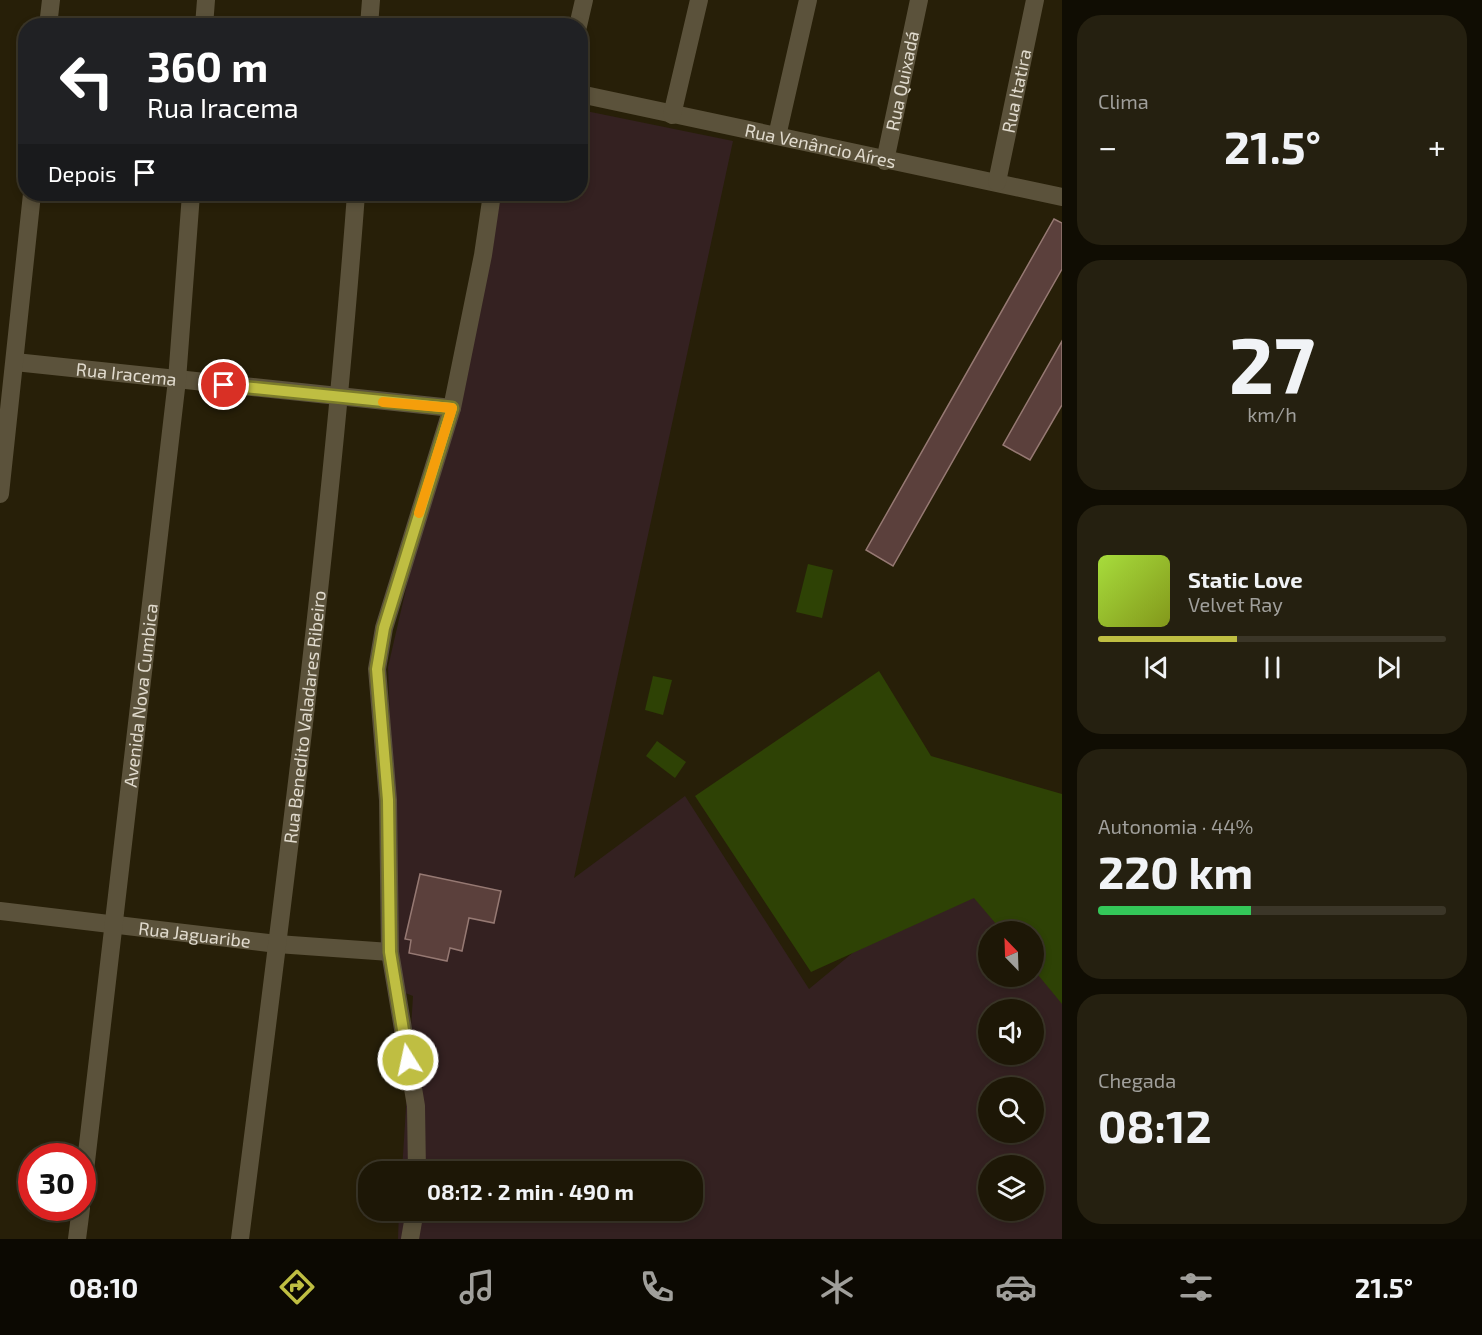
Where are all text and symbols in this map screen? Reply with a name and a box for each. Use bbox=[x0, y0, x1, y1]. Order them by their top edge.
street label: Rua Quixadá bbox=[881, 29, 923, 133]
text: 360 m bbox=[147, 40, 268, 90]
icon: left bbox=[48, 42, 126, 120]
street label: Rua Itatira bbox=[997, 47, 1035, 135]
text: Clima bbox=[1098, 89, 1149, 113]
text: Rua Iracema bbox=[147, 91, 299, 123]
street label: Rua Venâncio Aíres bbox=[743, 119, 898, 172]
text: 21.5° bbox=[1224, 119, 1321, 173]
text: − bbox=[1098, 126, 1117, 166]
text: + bbox=[1428, 126, 1446, 166]
icon: arrive bbox=[128, 156, 161, 189]
text: Depois bbox=[48, 160, 116, 186]
text: 27 bbox=[1229, 316, 1315, 410]
street label: Rua Iracema bbox=[75, 357, 178, 390]
pin bbox=[198, 359, 249, 410]
icon: arrive bbox=[207, 368, 240, 401]
text: km/h bbox=[1247, 402, 1297, 426]
text: Static Love bbox=[1188, 566, 1303, 592]
street label: Rua Benedito Valadares Ribeiro bbox=[279, 589, 330, 845]
text: Velvet Ray bbox=[1188, 592, 1283, 616]
street label: Avenida Nova Cumbica bbox=[119, 602, 162, 789]
icon: previous bbox=[1140, 651, 1173, 684]
icon: pause bbox=[1256, 651, 1289, 684]
icon: next bbox=[1372, 651, 1405, 684]
text: Autonomia · 44% bbox=[1098, 814, 1253, 838]
text: 220 km bbox=[1098, 844, 1253, 898]
street label: Rua Jaguaribe bbox=[137, 917, 252, 952]
north arrow bbox=[978, 921, 1044, 987]
map controls bbox=[978, 921, 1044, 1221]
button: sound bbox=[978, 999, 1044, 1065]
position arrow bbox=[376, 1028, 440, 1092]
text: Chegada bbox=[1098, 1068, 1176, 1092]
button: search bbox=[978, 1077, 1044, 1143]
text: 08:12 bbox=[1098, 1098, 1212, 1152]
speed limit sign: 30 bbox=[18, 1143, 96, 1221]
button: layers bbox=[978, 1155, 1044, 1221]
text: 08:12 · 2 min · 490 m bbox=[427, 1178, 634, 1204]
icon: directions bbox=[276, 1266, 318, 1308]
icon: music bbox=[456, 1266, 498, 1308]
icon: phone bbox=[636, 1266, 678, 1308]
icon: climate bbox=[816, 1266, 858, 1308]
icon: car bbox=[995, 1266, 1037, 1308]
icon: filters bbox=[1175, 1266, 1217, 1308]
text: 08:10 bbox=[69, 1271, 138, 1303]
text: 21.5° bbox=[1355, 1271, 1413, 1303]

